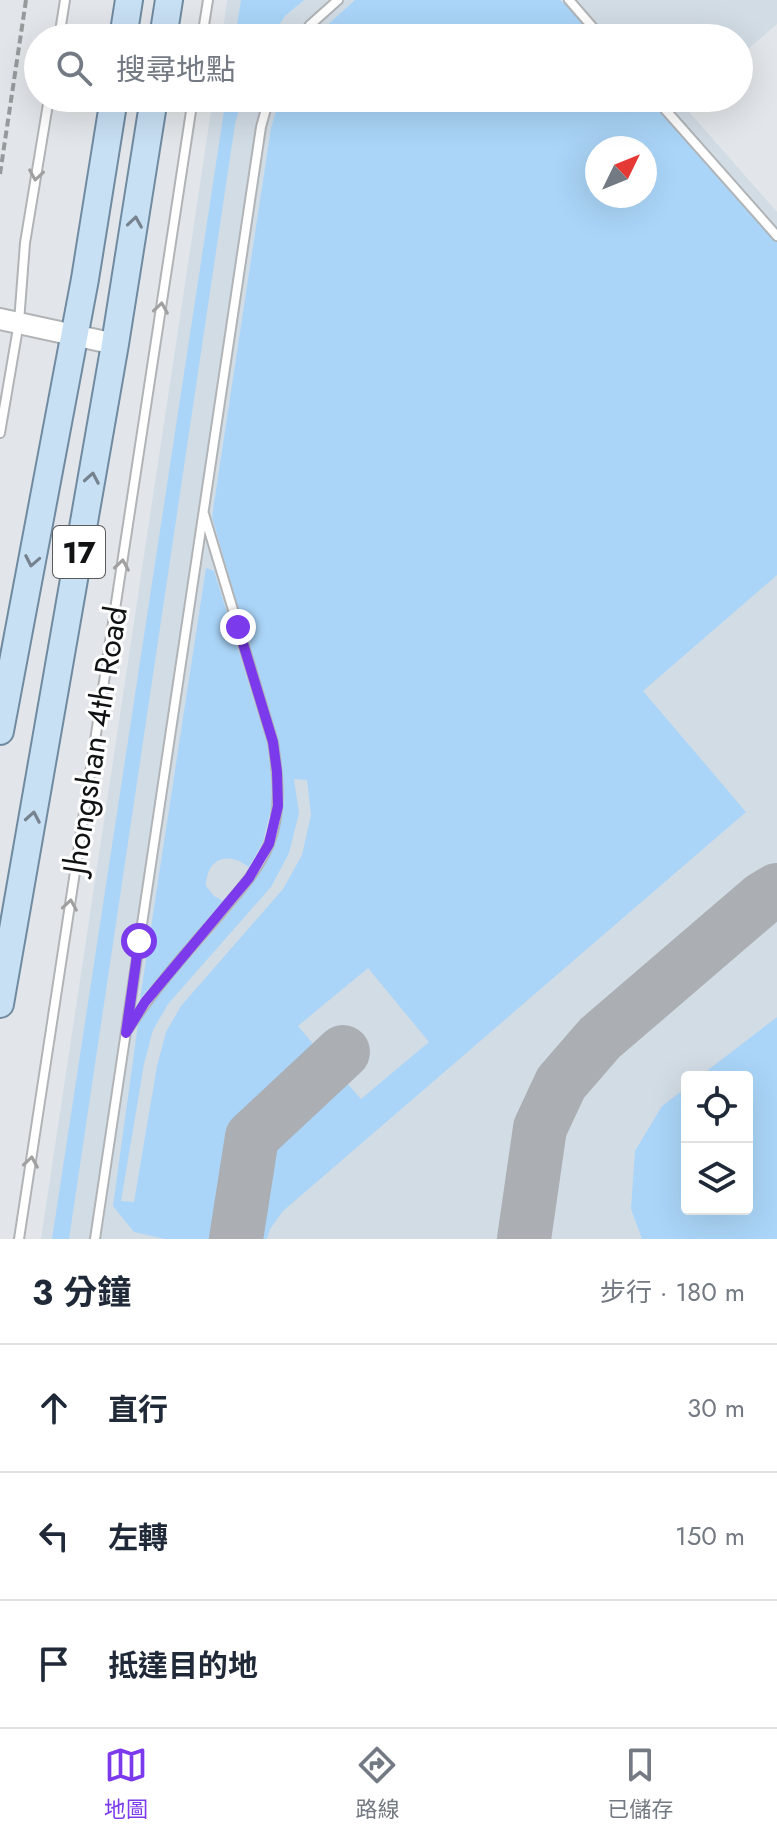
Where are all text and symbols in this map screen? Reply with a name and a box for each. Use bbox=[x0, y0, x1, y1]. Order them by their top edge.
search box bbox=[24, 24, 753, 112]
icon: search bbox=[52, 46, 96, 90]
text: 搜尋地點 bbox=[116, 48, 236, 91]
north arrow bbox=[585, 136, 657, 208]
one-way arrow bbox=[28, 168, 45, 182]
one-way arrow bbox=[125, 215, 142, 229]
one-way arrow bbox=[152, 301, 169, 315]
one-way arrow bbox=[83, 471, 100, 485]
road number: 17 bbox=[53, 526, 105, 578]
one-way arrow bbox=[24, 554, 41, 568]
one-way arrow bbox=[113, 558, 130, 572]
street label: Jhongshan 4th Road bbox=[51, 603, 139, 881]
route end bbox=[220, 609, 256, 645]
one-way arrow bbox=[24, 810, 41, 824]
one-way arrow bbox=[61, 898, 78, 912]
route start bbox=[121, 923, 157, 959]
map controls bbox=[681, 1071, 753, 1215]
button: locate bbox=[681, 1071, 753, 1143]
button: layers bbox=[681, 1143, 753, 1215]
one-way arrow bbox=[22, 1155, 39, 1169]
text: 3 分鐘 bbox=[32, 1268, 131, 1317]
text: 步行 · 180 m bbox=[600, 1273, 745, 1311]
icon: ahead bbox=[32, 1386, 76, 1430]
text: 直行 bbox=[108, 1388, 168, 1431]
text: 30 m bbox=[687, 1389, 745, 1427]
icon: left bbox=[32, 1514, 76, 1558]
text: 左轉 bbox=[108, 1516, 168, 1559]
text: 150 m bbox=[675, 1517, 745, 1555]
icon: arrive bbox=[32, 1642, 76, 1686]
text: 抵達目的地 bbox=[108, 1644, 258, 1687]
tab: 地圖 bbox=[104, 1743, 148, 1825]
tab: 路線 bbox=[355, 1743, 399, 1825]
tab: 已儲存 bbox=[607, 1743, 673, 1825]

